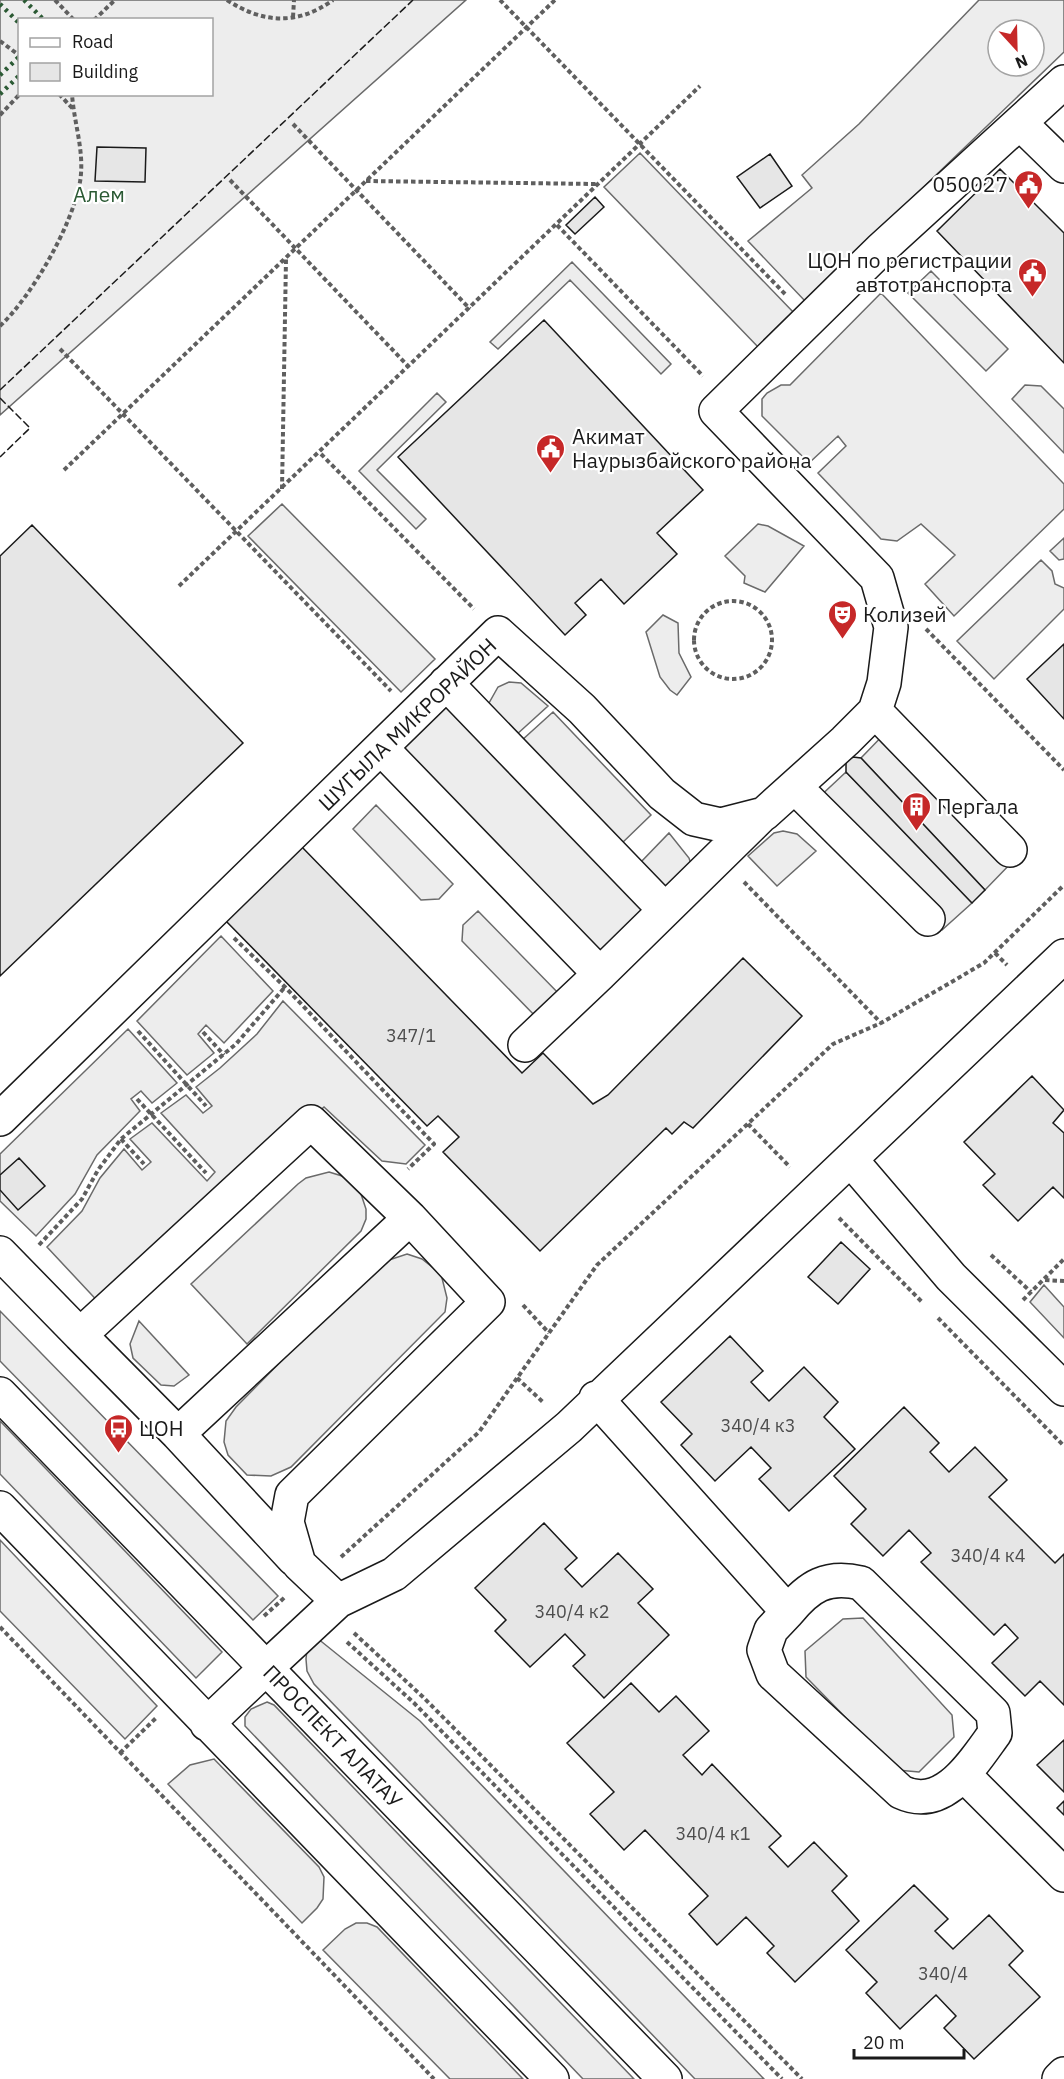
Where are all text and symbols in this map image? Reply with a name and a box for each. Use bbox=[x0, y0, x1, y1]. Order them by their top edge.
legend bbox=[18, 18, 213, 96]
north arrow bbox=[986, 18, 1046, 78]
text: Road bbox=[72, 30, 113, 53]
text: N bbox=[1012, 50, 1031, 73]
text: Building bbox=[72, 60, 139, 83]
public building icon: 050027 bbox=[1013, 168, 1045, 210]
place label: 050027 bbox=[932, 170, 1008, 198]
park label: Алем bbox=[73, 180, 125, 208]
place label: ЦОН по регистрации автотранспорта bbox=[807, 246, 1012, 298]
public building icon: ЦОН по регистрации автотранспорта bbox=[1017, 256, 1049, 298]
place label: Акимат Наурызбайского района bbox=[572, 422, 812, 474]
public building icon: Акимат Наурызбайского района bbox=[535, 432, 567, 474]
theatre icon: Колизей bbox=[826, 598, 858, 640]
place label: Колизей bbox=[863, 600, 947, 628]
street label: ШУГЫЛА МИКРОРАЙОН bbox=[312, 631, 502, 817]
building icon: Пергала bbox=[900, 790, 932, 832]
place label: Пергала bbox=[937, 792, 1019, 820]
house number: 347/1 bbox=[386, 1024, 436, 1047]
bus stop icon: ЦОН bbox=[102, 1412, 134, 1454]
place label: ЦОН bbox=[139, 1414, 184, 1442]
house number: 340/4 к3 bbox=[720, 1414, 796, 1437]
house number: 340/4 к4 bbox=[950, 1544, 1026, 1567]
house number: 340/4 к2 bbox=[534, 1600, 610, 1623]
street label: ПРОСПЕКТ АЛАТАУ bbox=[257, 1658, 409, 1814]
house number: 340/4 к1 bbox=[675, 1822, 751, 1845]
house number: 340/4 bbox=[918, 1962, 968, 1985]
scale bar bbox=[854, 2022, 964, 2060]
text: 20 m bbox=[863, 2031, 905, 2054]

